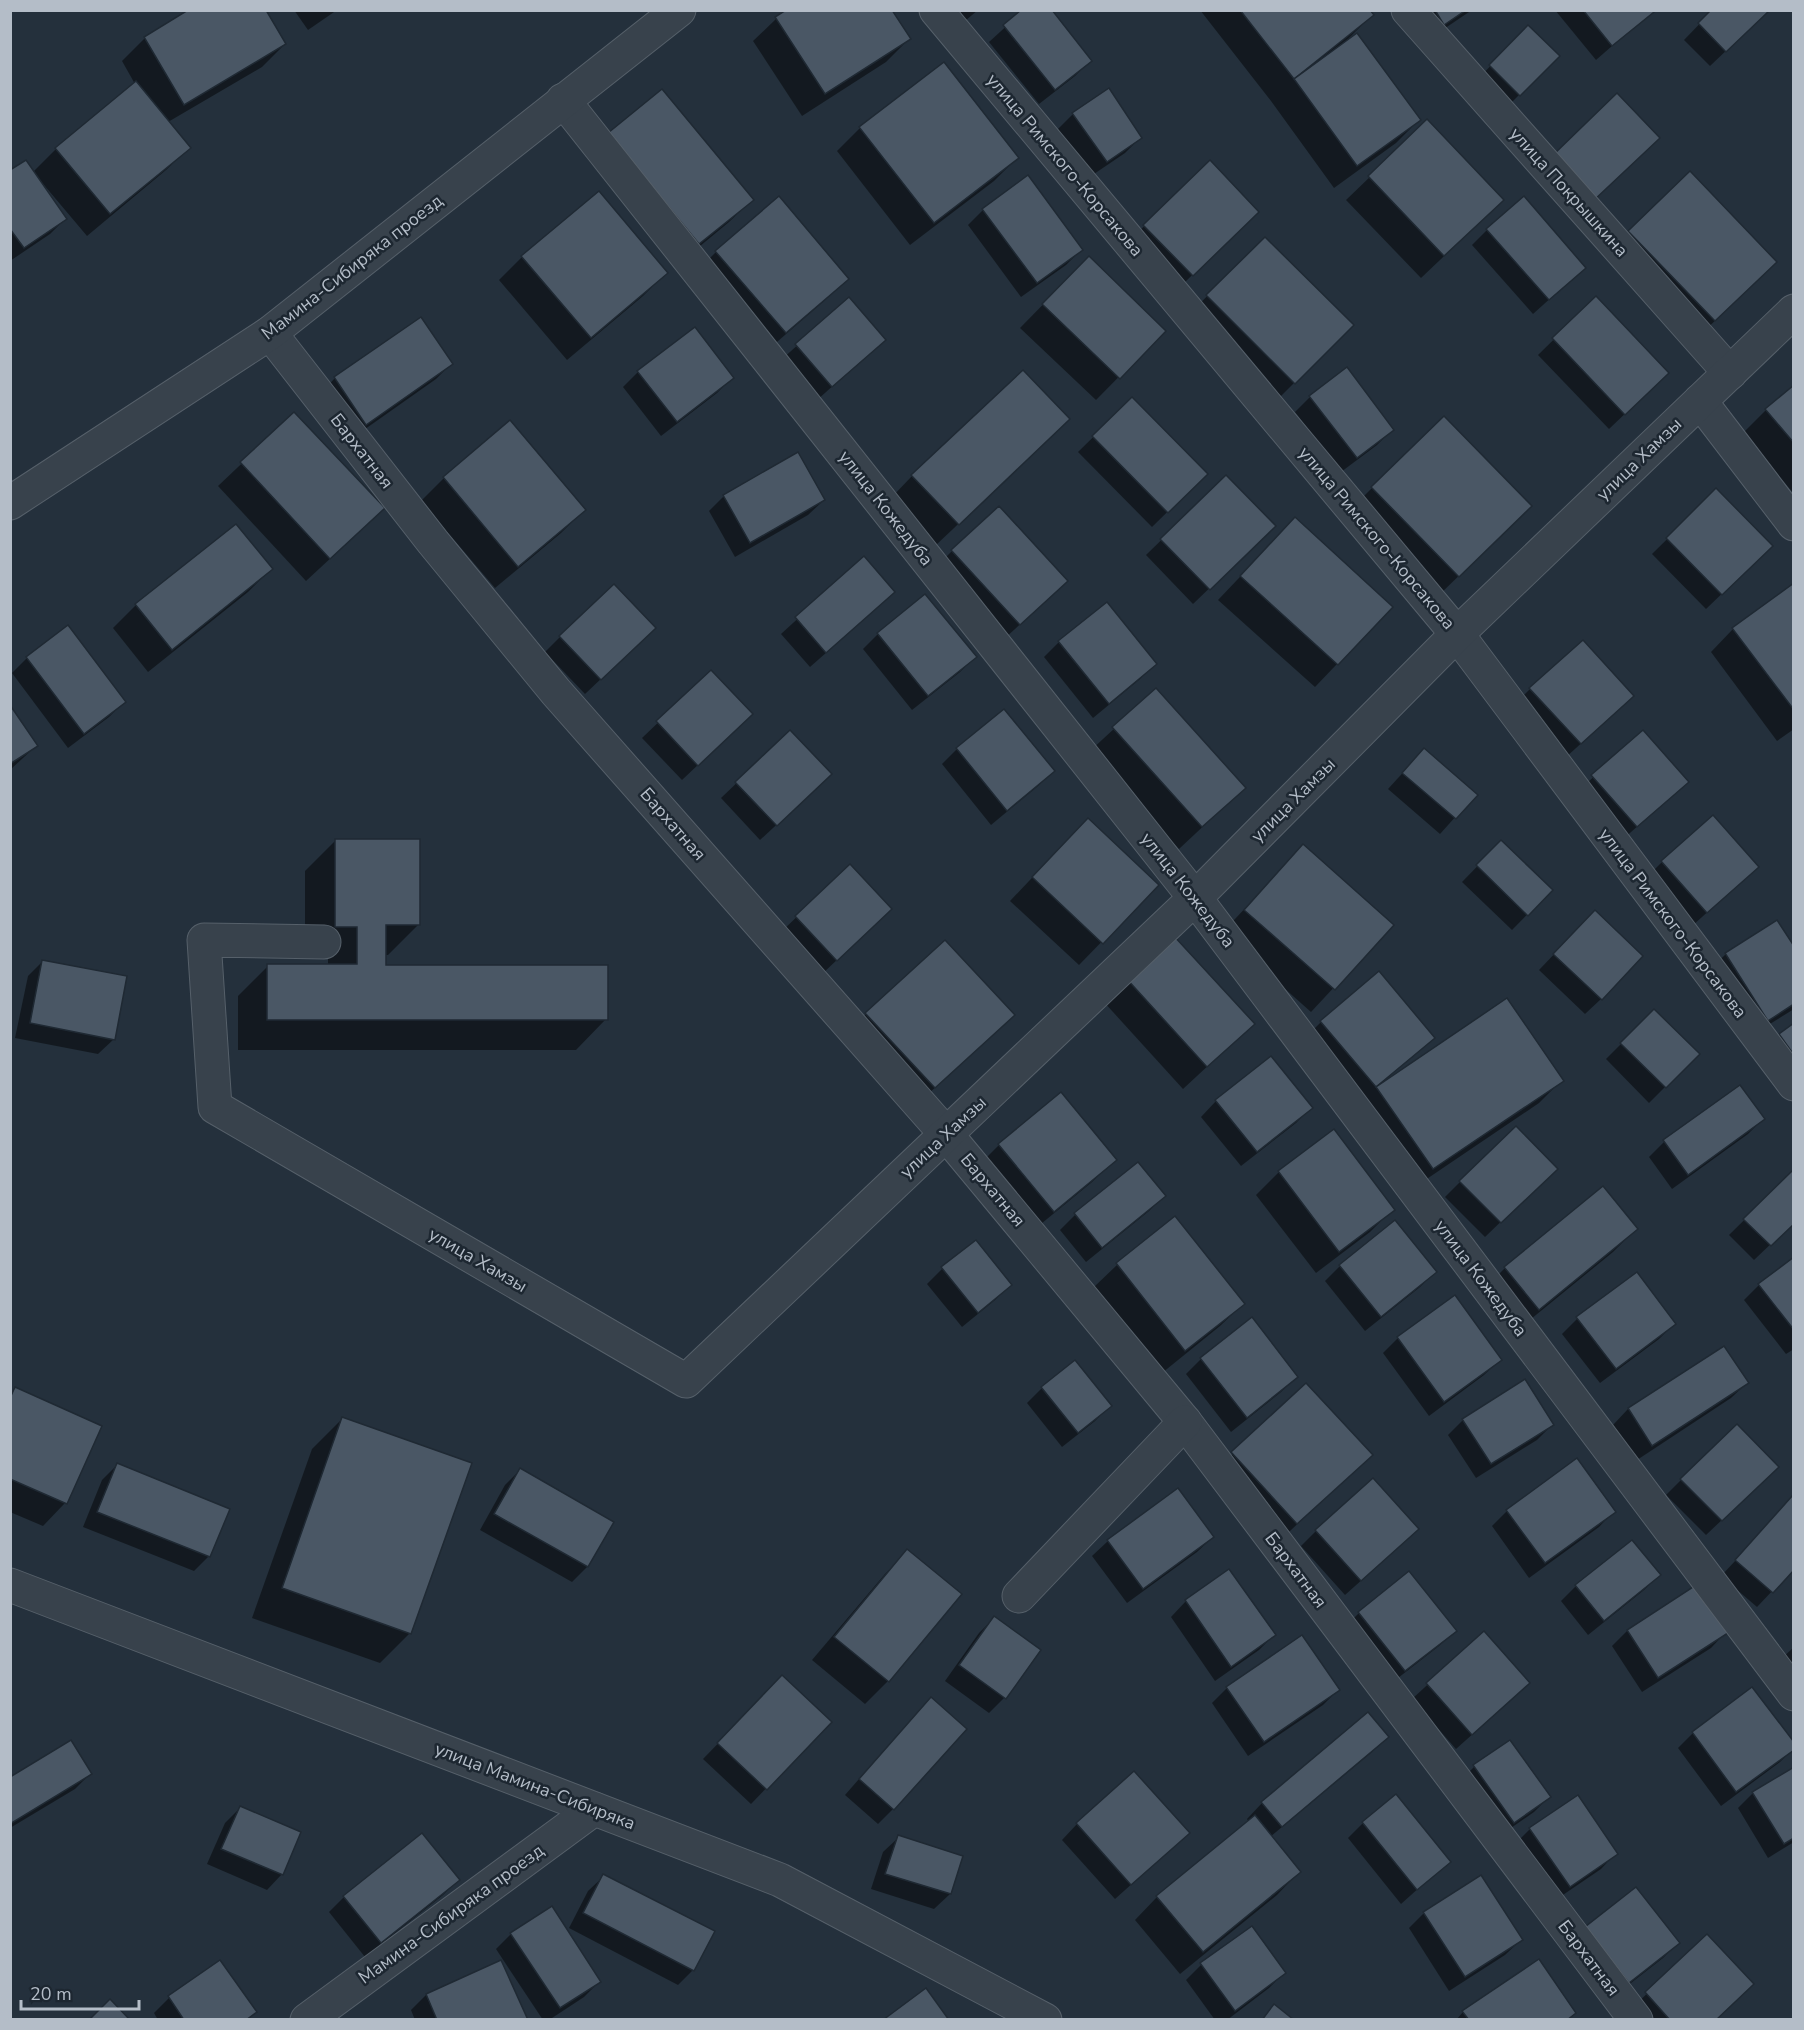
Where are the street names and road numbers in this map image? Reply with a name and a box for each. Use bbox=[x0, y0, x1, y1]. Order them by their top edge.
street label: улица Римского-Корсакова bbox=[981, 68, 1149, 262]
street label: улица Покрышкина bbox=[1504, 122, 1634, 262]
street label: Мамина-Сибиряка проезд bbox=[256, 188, 448, 345]
street label: Бархатная bbox=[325, 408, 399, 494]
street label: улица Хамзы bbox=[1591, 412, 1687, 506]
street label: улица Римского-Корсакова bbox=[1293, 441, 1461, 635]
street label: улица Кожедуба bbox=[833, 445, 939, 571]
street label: улица Хамзы bbox=[1246, 753, 1340, 847]
street label: Бархатная bbox=[635, 782, 711, 866]
street label: улица Римского-Корсакова bbox=[1594, 823, 1752, 1023]
street label: улица Кожедуба bbox=[1135, 827, 1241, 953]
street label: улица Хамзы bbox=[895, 1091, 991, 1183]
street label: Бархатная bbox=[955, 1148, 1031, 1232]
street label: улица Кожедуба bbox=[1429, 1215, 1533, 1341]
street label: улица Хамзы bbox=[424, 1222, 532, 1298]
street label: Бархатная bbox=[1260, 1527, 1332, 1613]
street label: улица Мамина-Сибиряка bbox=[431, 1737, 639, 1835]
street label: Мамина-Сибиряка проезд bbox=[353, 1838, 549, 1989]
street label: Бархатная bbox=[1553, 1915, 1625, 2001]

